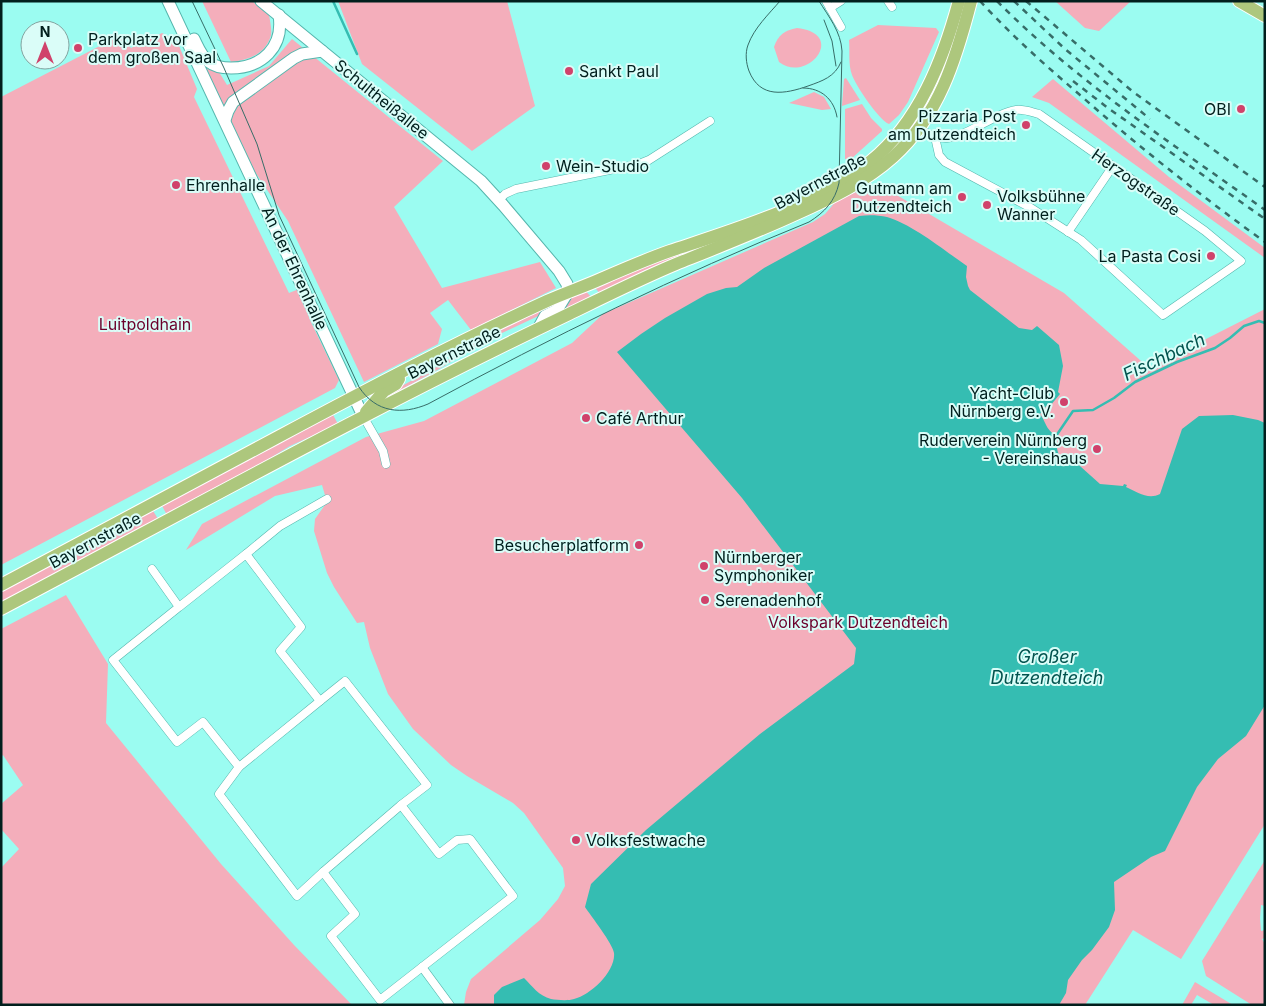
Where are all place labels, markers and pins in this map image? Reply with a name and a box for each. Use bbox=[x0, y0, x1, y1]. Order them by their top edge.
place label: Parkplatz vor dem großen Saal bbox=[88, 29, 216, 67]
marker: Parkplatz vor dem großen Saal bbox=[72, 42, 84, 54]
place label: Sankt Paul bbox=[579, 61, 659, 81]
marker: Sankt Paul bbox=[563, 65, 575, 77]
place label: OBI bbox=[1204, 99, 1231, 119]
marker: OBI bbox=[1235, 103, 1247, 115]
place label: Pizzaria Post am Dutzendteich bbox=[888, 106, 1016, 144]
marker: Pizzaria Post am Dutzendteich bbox=[1020, 119, 1032, 131]
place label: Wein-Studio bbox=[556, 156, 649, 176]
marker: Wein-Studio bbox=[540, 160, 552, 172]
place label: Ehrenhalle bbox=[186, 175, 265, 195]
place label: Gutmann am Dutzendteich bbox=[851, 178, 952, 216]
marker: Ehrenhalle bbox=[170, 179, 182, 191]
place label: Volksbühne Wanner bbox=[997, 186, 1085, 224]
marker: Gutmann am Dutzendteich bbox=[956, 191, 968, 203]
marker: Volksbühne Wanner bbox=[981, 199, 993, 211]
place label: La Pasta Cosi bbox=[1098, 246, 1201, 266]
marker: La Pasta Cosi bbox=[1205, 250, 1217, 262]
place label: Yacht-Club Nürnberg e.V. bbox=[950, 383, 1054, 421]
marker: Yacht-Club Nürnberg e.V. bbox=[1058, 396, 1070, 408]
place label: Café Arthur bbox=[596, 408, 683, 428]
marker: Café Arthur bbox=[580, 412, 592, 424]
place label: Ruderverein Nürnberg - Vereinshaus bbox=[919, 430, 1087, 468]
marker: Ruderverein Nürnberg - Vereinshaus bbox=[1091, 443, 1103, 455]
place label: Besucherplatform bbox=[494, 535, 629, 555]
marker: Besucherplatform bbox=[633, 539, 645, 551]
place label: Nürnberger Symphoniker bbox=[714, 547, 813, 585]
marker: Nürnberger Symphoniker bbox=[698, 560, 710, 572]
place label: Serenadenhof bbox=[715, 590, 822, 610]
marker: Serenadenhof bbox=[699, 594, 711, 606]
place label: Volksfestwache bbox=[586, 830, 706, 850]
marker: Volksfestwache bbox=[570, 834, 582, 846]

